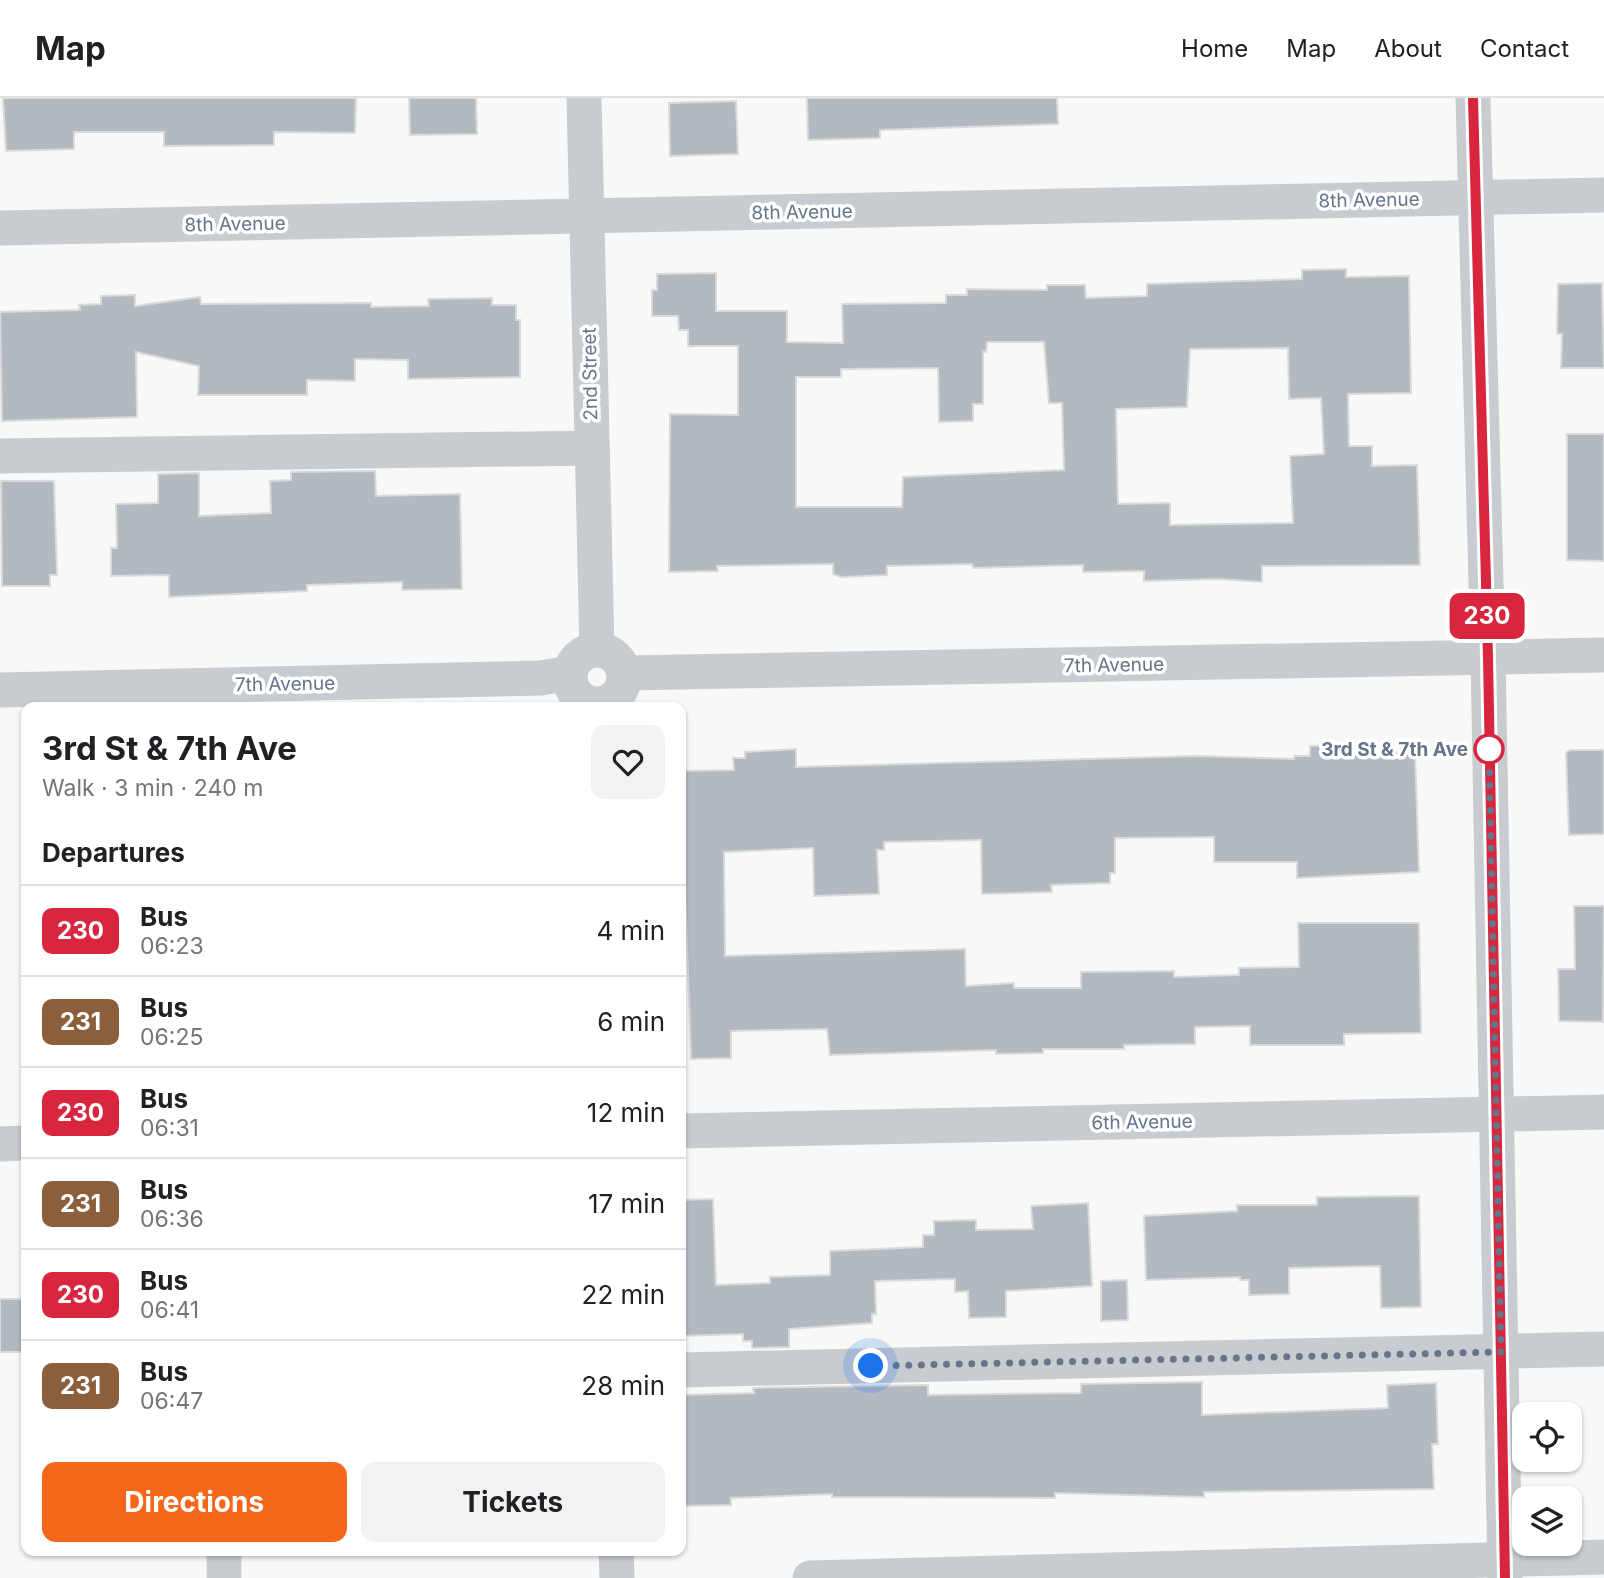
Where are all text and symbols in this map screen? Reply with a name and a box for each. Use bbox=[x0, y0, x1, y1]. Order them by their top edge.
text: Map bbox=[35, 28, 106, 68]
text: Home bbox=[1181, 34, 1248, 63]
text: Map bbox=[1286, 34, 1336, 63]
text: About bbox=[1374, 34, 1442, 63]
text: Contact bbox=[1480, 34, 1569, 63]
street label: 8th Avenue bbox=[1318, 188, 1420, 212]
street label: 8th Avenue bbox=[751, 200, 853, 224]
street label: 8th Avenue bbox=[184, 212, 286, 236]
street label: 2nd Street bbox=[578, 327, 602, 421]
line badge: 230 bbox=[1447, 593, 1527, 639]
text: 230 bbox=[1464, 601, 1510, 630]
street label: 7th Avenue bbox=[1064, 653, 1164, 677]
street label: 7th Avenue bbox=[235, 672, 335, 696]
button: heart bbox=[591, 725, 665, 799]
text: 3rd St & 7th Ave bbox=[42, 728, 297, 768]
marker: 3rd St & 7th Ave bbox=[1474, 734, 1504, 764]
place label: 3rd St & 7th Ave bbox=[1321, 738, 1468, 761]
text: Walk · 3 min · 240 m bbox=[42, 774, 263, 802]
text: Departures bbox=[42, 837, 185, 868]
text: Bus bbox=[140, 901, 188, 932]
text: 4 min bbox=[596, 915, 665, 946]
text: 230 bbox=[57, 916, 104, 945]
text: 06:23 bbox=[140, 932, 204, 960]
text: Bus bbox=[140, 992, 188, 1023]
text: 6 min bbox=[597, 1006, 665, 1037]
text: 231 bbox=[60, 1007, 101, 1036]
text: 06:25 bbox=[140, 1023, 203, 1051]
text: Bus bbox=[140, 1083, 188, 1114]
text: 12 min bbox=[587, 1097, 665, 1128]
text: 230 bbox=[57, 1098, 104, 1127]
street label: 6th Avenue bbox=[1091, 1110, 1193, 1134]
text: 06:31 bbox=[140, 1114, 199, 1142]
text: Bus bbox=[140, 1174, 188, 1205]
text: 17 min bbox=[588, 1188, 665, 1219]
text: 231 bbox=[60, 1189, 101, 1218]
text: 06:36 bbox=[140, 1205, 204, 1233]
text: Bus bbox=[140, 1265, 188, 1296]
text: 22 min bbox=[582, 1279, 665, 1310]
text: 230 bbox=[57, 1280, 104, 1309]
text: 06:41 bbox=[140, 1296, 199, 1324]
your location bbox=[853, 1348, 888, 1383]
text: Bus bbox=[140, 1356, 188, 1387]
text: 28 min bbox=[581, 1370, 665, 1401]
text: 231 bbox=[60, 1371, 101, 1400]
text: 06:47 bbox=[140, 1387, 203, 1415]
map controls bbox=[1512, 1402, 1582, 1556]
button: locate bbox=[1512, 1402, 1582, 1472]
button: Directions bbox=[42, 1462, 347, 1542]
button: Tickets bbox=[361, 1462, 665, 1542]
button: layers bbox=[1512, 1486, 1582, 1556]

